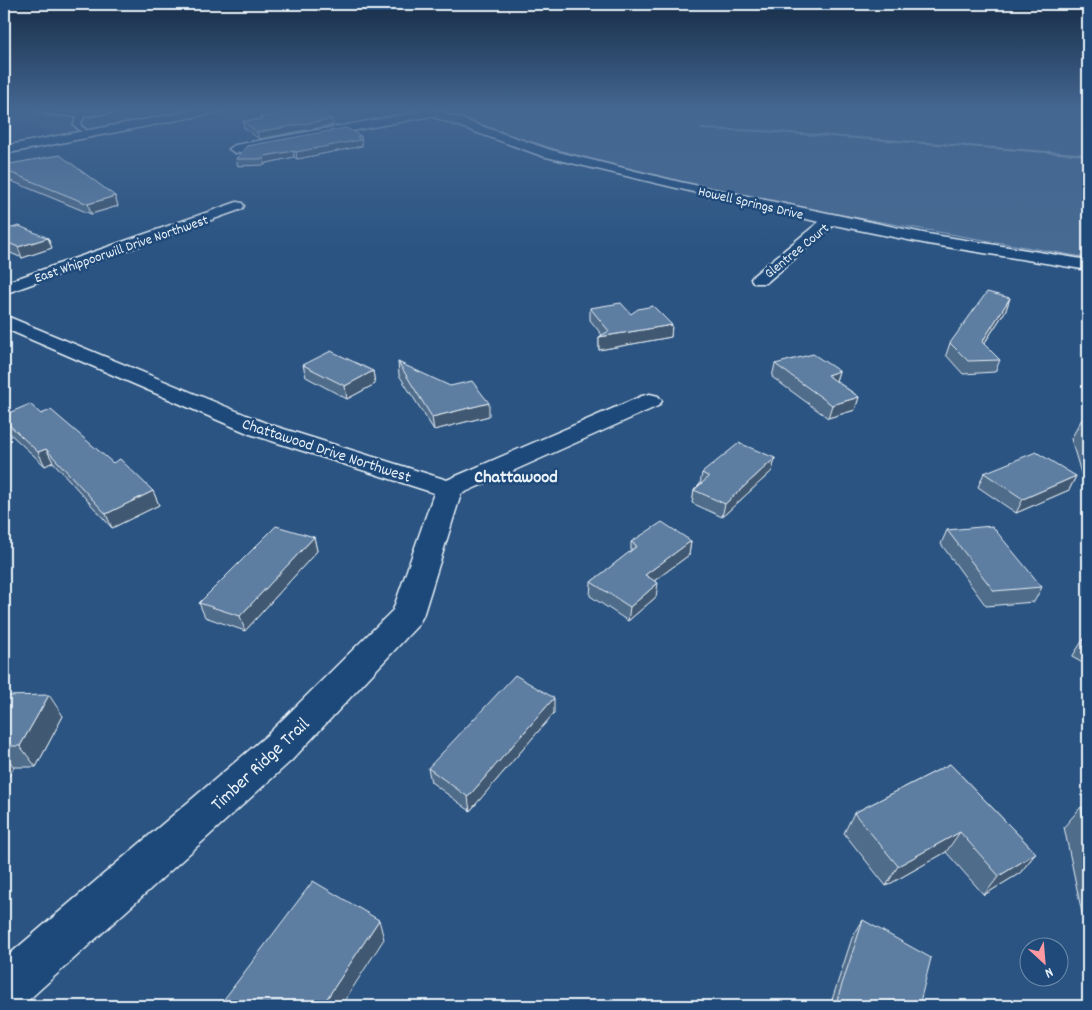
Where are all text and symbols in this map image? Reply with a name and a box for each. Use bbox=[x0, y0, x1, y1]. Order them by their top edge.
street label: Howell Springs Drive bbox=[696, 182, 805, 226]
street label: East Whippoorwill Drive Northwest bbox=[32, 211, 211, 289]
street label: Glentree Court bbox=[760, 219, 834, 284]
street label: Chattawood Drive Northwest bbox=[239, 413, 414, 490]
district label: Chattawood bbox=[474, 466, 558, 491]
street label: Timber Ridge Trail bbox=[206, 712, 317, 819]
north arrow bbox=[1020, 938, 1070, 988]
text: N bbox=[1041, 961, 1056, 982]

